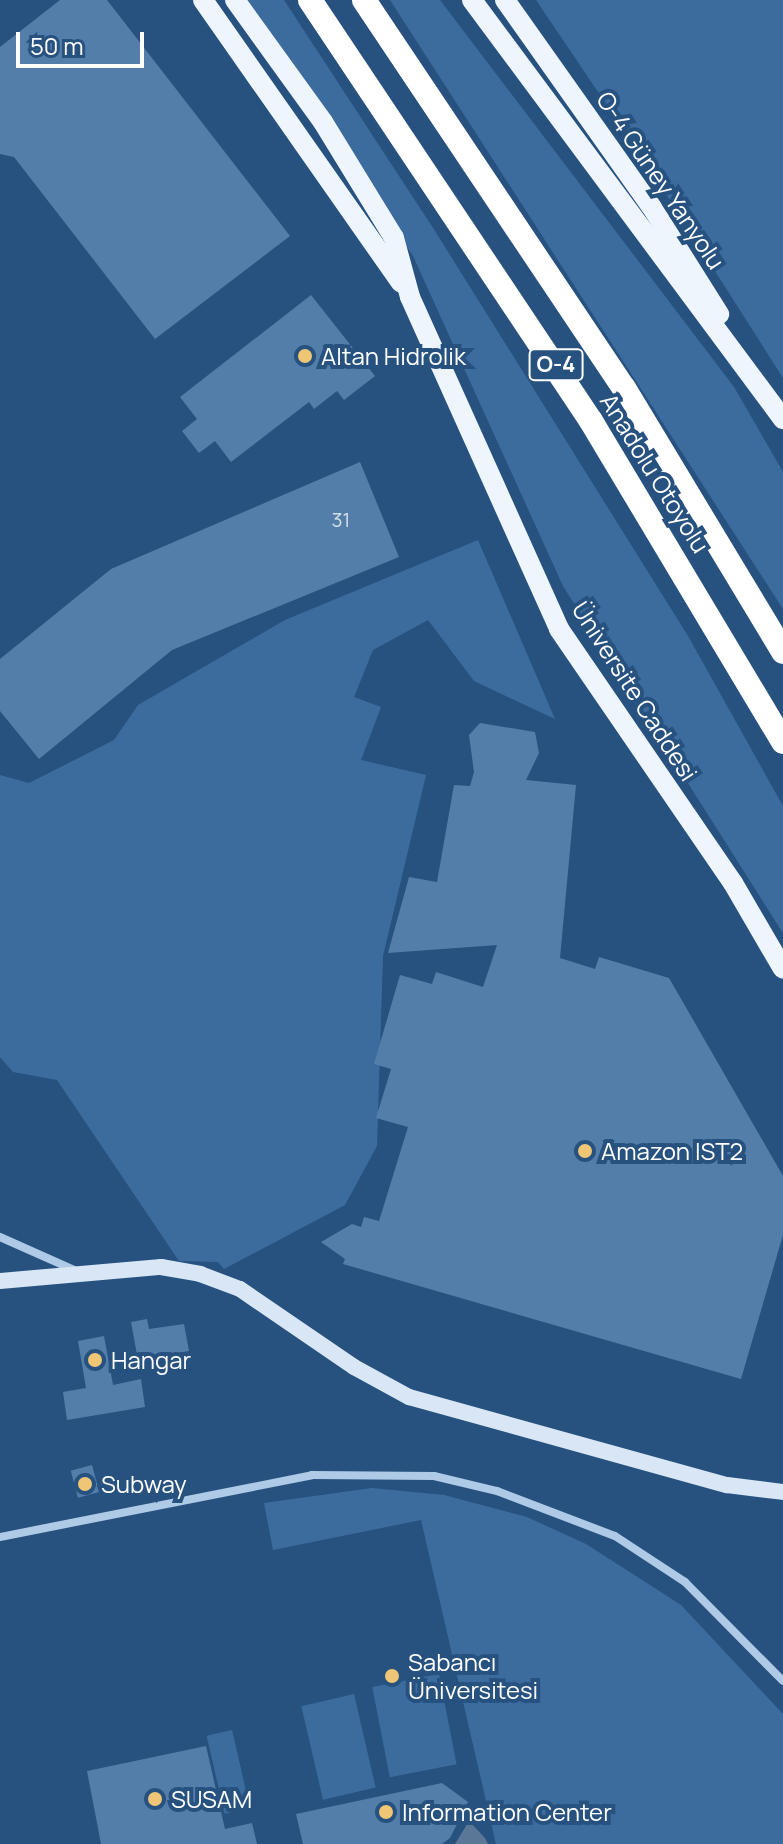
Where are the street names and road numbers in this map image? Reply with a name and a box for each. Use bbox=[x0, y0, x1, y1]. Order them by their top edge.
street label: O-4 Güney Yanyolu bbox=[591, 86, 731, 274]
road number: O-4 bbox=[528, 347, 584, 383]
street label: Anadolu Otoyolu bbox=[594, 388, 716, 558]
street label: Üniversite Caddesi bbox=[566, 596, 704, 786]

